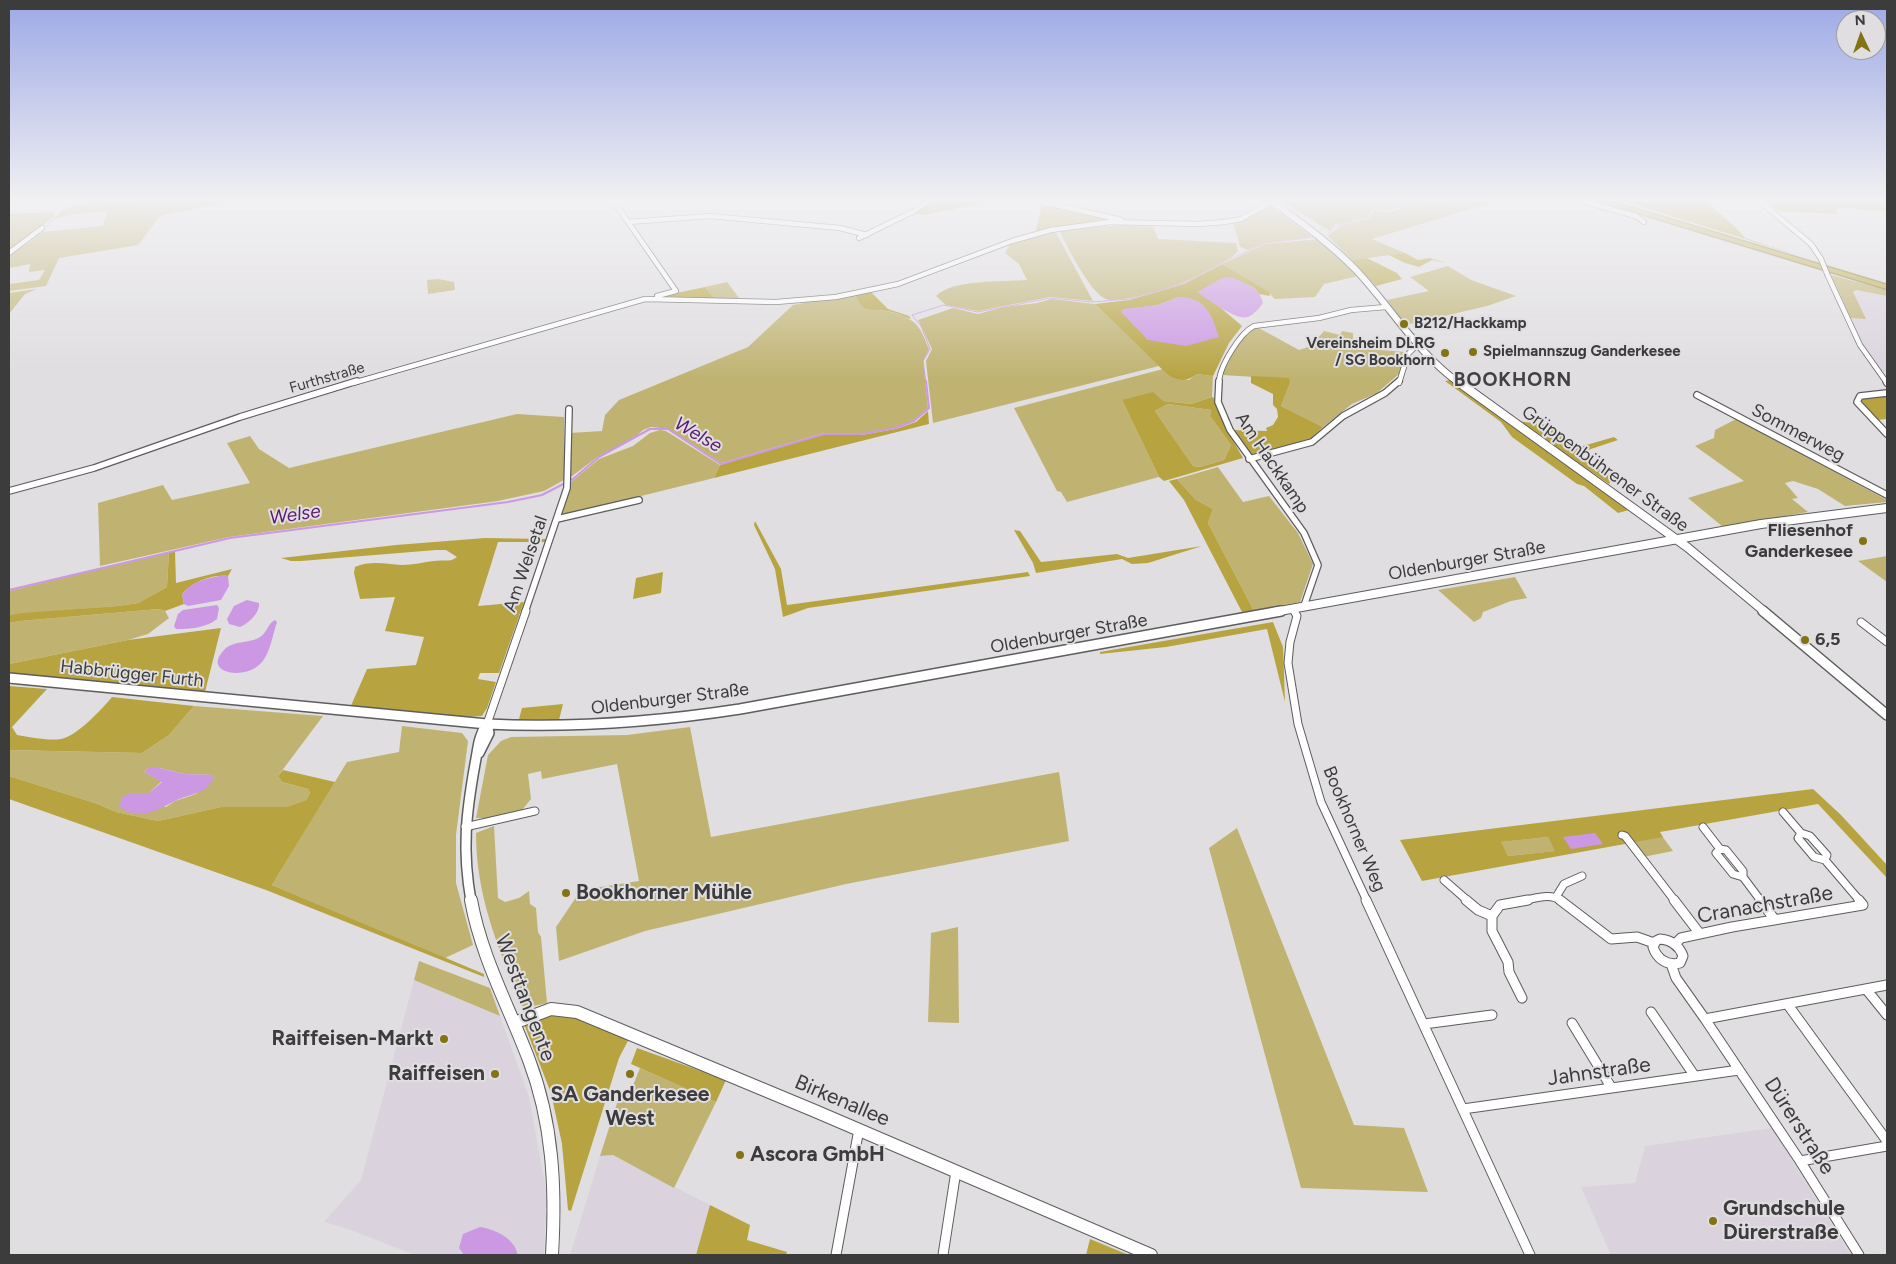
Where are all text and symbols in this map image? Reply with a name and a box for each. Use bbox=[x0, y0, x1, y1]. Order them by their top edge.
north arrow bbox=[1836, 10, 1886, 60]
text: N bbox=[1854, 12, 1866, 29]
place label: B212/Hackkamp bbox=[1414, 315, 1527, 333]
marker: B212/Hackkamp bbox=[1398, 318, 1410, 330]
place label: Vereinsheim DLRG / SG Bookhorn bbox=[1306, 335, 1435, 370]
place label: Spielmannszug Ganderkesee bbox=[1483, 343, 1681, 361]
marker: Spielmannszug Ganderkesee bbox=[1467, 346, 1479, 358]
marker: Vereinsheim DLRG / SG Bookhorn bbox=[1439, 347, 1451, 359]
street label: Furthstraße bbox=[287, 359, 367, 397]
district label: BOOKHORN bbox=[1453, 369, 1573, 391]
street label: Sommerweg bbox=[1748, 399, 1848, 467]
street label: Grüppenbührener Straße bbox=[1517, 401, 1693, 537]
street label: Am Hackkamp bbox=[1230, 409, 1314, 517]
water label: Welse bbox=[670, 412, 726, 458]
water label: Welse bbox=[268, 500, 322, 530]
street label: Am Welsetal bbox=[499, 513, 553, 615]
place label: Fliesenhof Ganderkesee bbox=[1745, 520, 1853, 562]
marker: Fliesenhof Ganderkesee bbox=[1857, 535, 1869, 547]
street label: Oldenburger Straße bbox=[1387, 537, 1547, 585]
street label: Oldenburger Straße bbox=[989, 610, 1149, 658]
place label: 6,5 bbox=[1815, 629, 1841, 651]
marker: 6,5 bbox=[1799, 634, 1811, 646]
street label: Habbrügger Furth bbox=[59, 656, 205, 692]
street label: Oldenburger Straße bbox=[590, 679, 750, 719]
street label: Bookhorner Weg bbox=[1318, 763, 1390, 895]
place label: Bookhorner Mühle bbox=[576, 880, 752, 906]
street label: Cranachstraße bbox=[1695, 881, 1835, 929]
marker: Bookhorner Mühle bbox=[560, 887, 572, 899]
street label: Westtangente bbox=[489, 931, 561, 1065]
place label: Raiffeisen-Markt bbox=[272, 1026, 434, 1052]
marker: Raiffeisen-Markt bbox=[438, 1033, 450, 1045]
street label: Jahnstraße bbox=[1546, 1052, 1652, 1092]
place label: Raiffeisen bbox=[388, 1061, 485, 1087]
marker: Raiffeisen bbox=[489, 1068, 501, 1080]
marker: SA Ganderkesee West bbox=[624, 1068, 636, 1080]
street label: Birkenallee bbox=[791, 1070, 893, 1132]
street label: Dürerstraße bbox=[1758, 1073, 1840, 1179]
place label: SA Ganderkesee West bbox=[551, 1082, 709, 1132]
place label: Ascora GmbH bbox=[750, 1142, 885, 1168]
marker: Ascora GmbH bbox=[734, 1149, 746, 1161]
place label: Grundschule Dürerstraße bbox=[1723, 1196, 1845, 1246]
marker: Grundschule Dürerstraße bbox=[1707, 1215, 1719, 1227]

